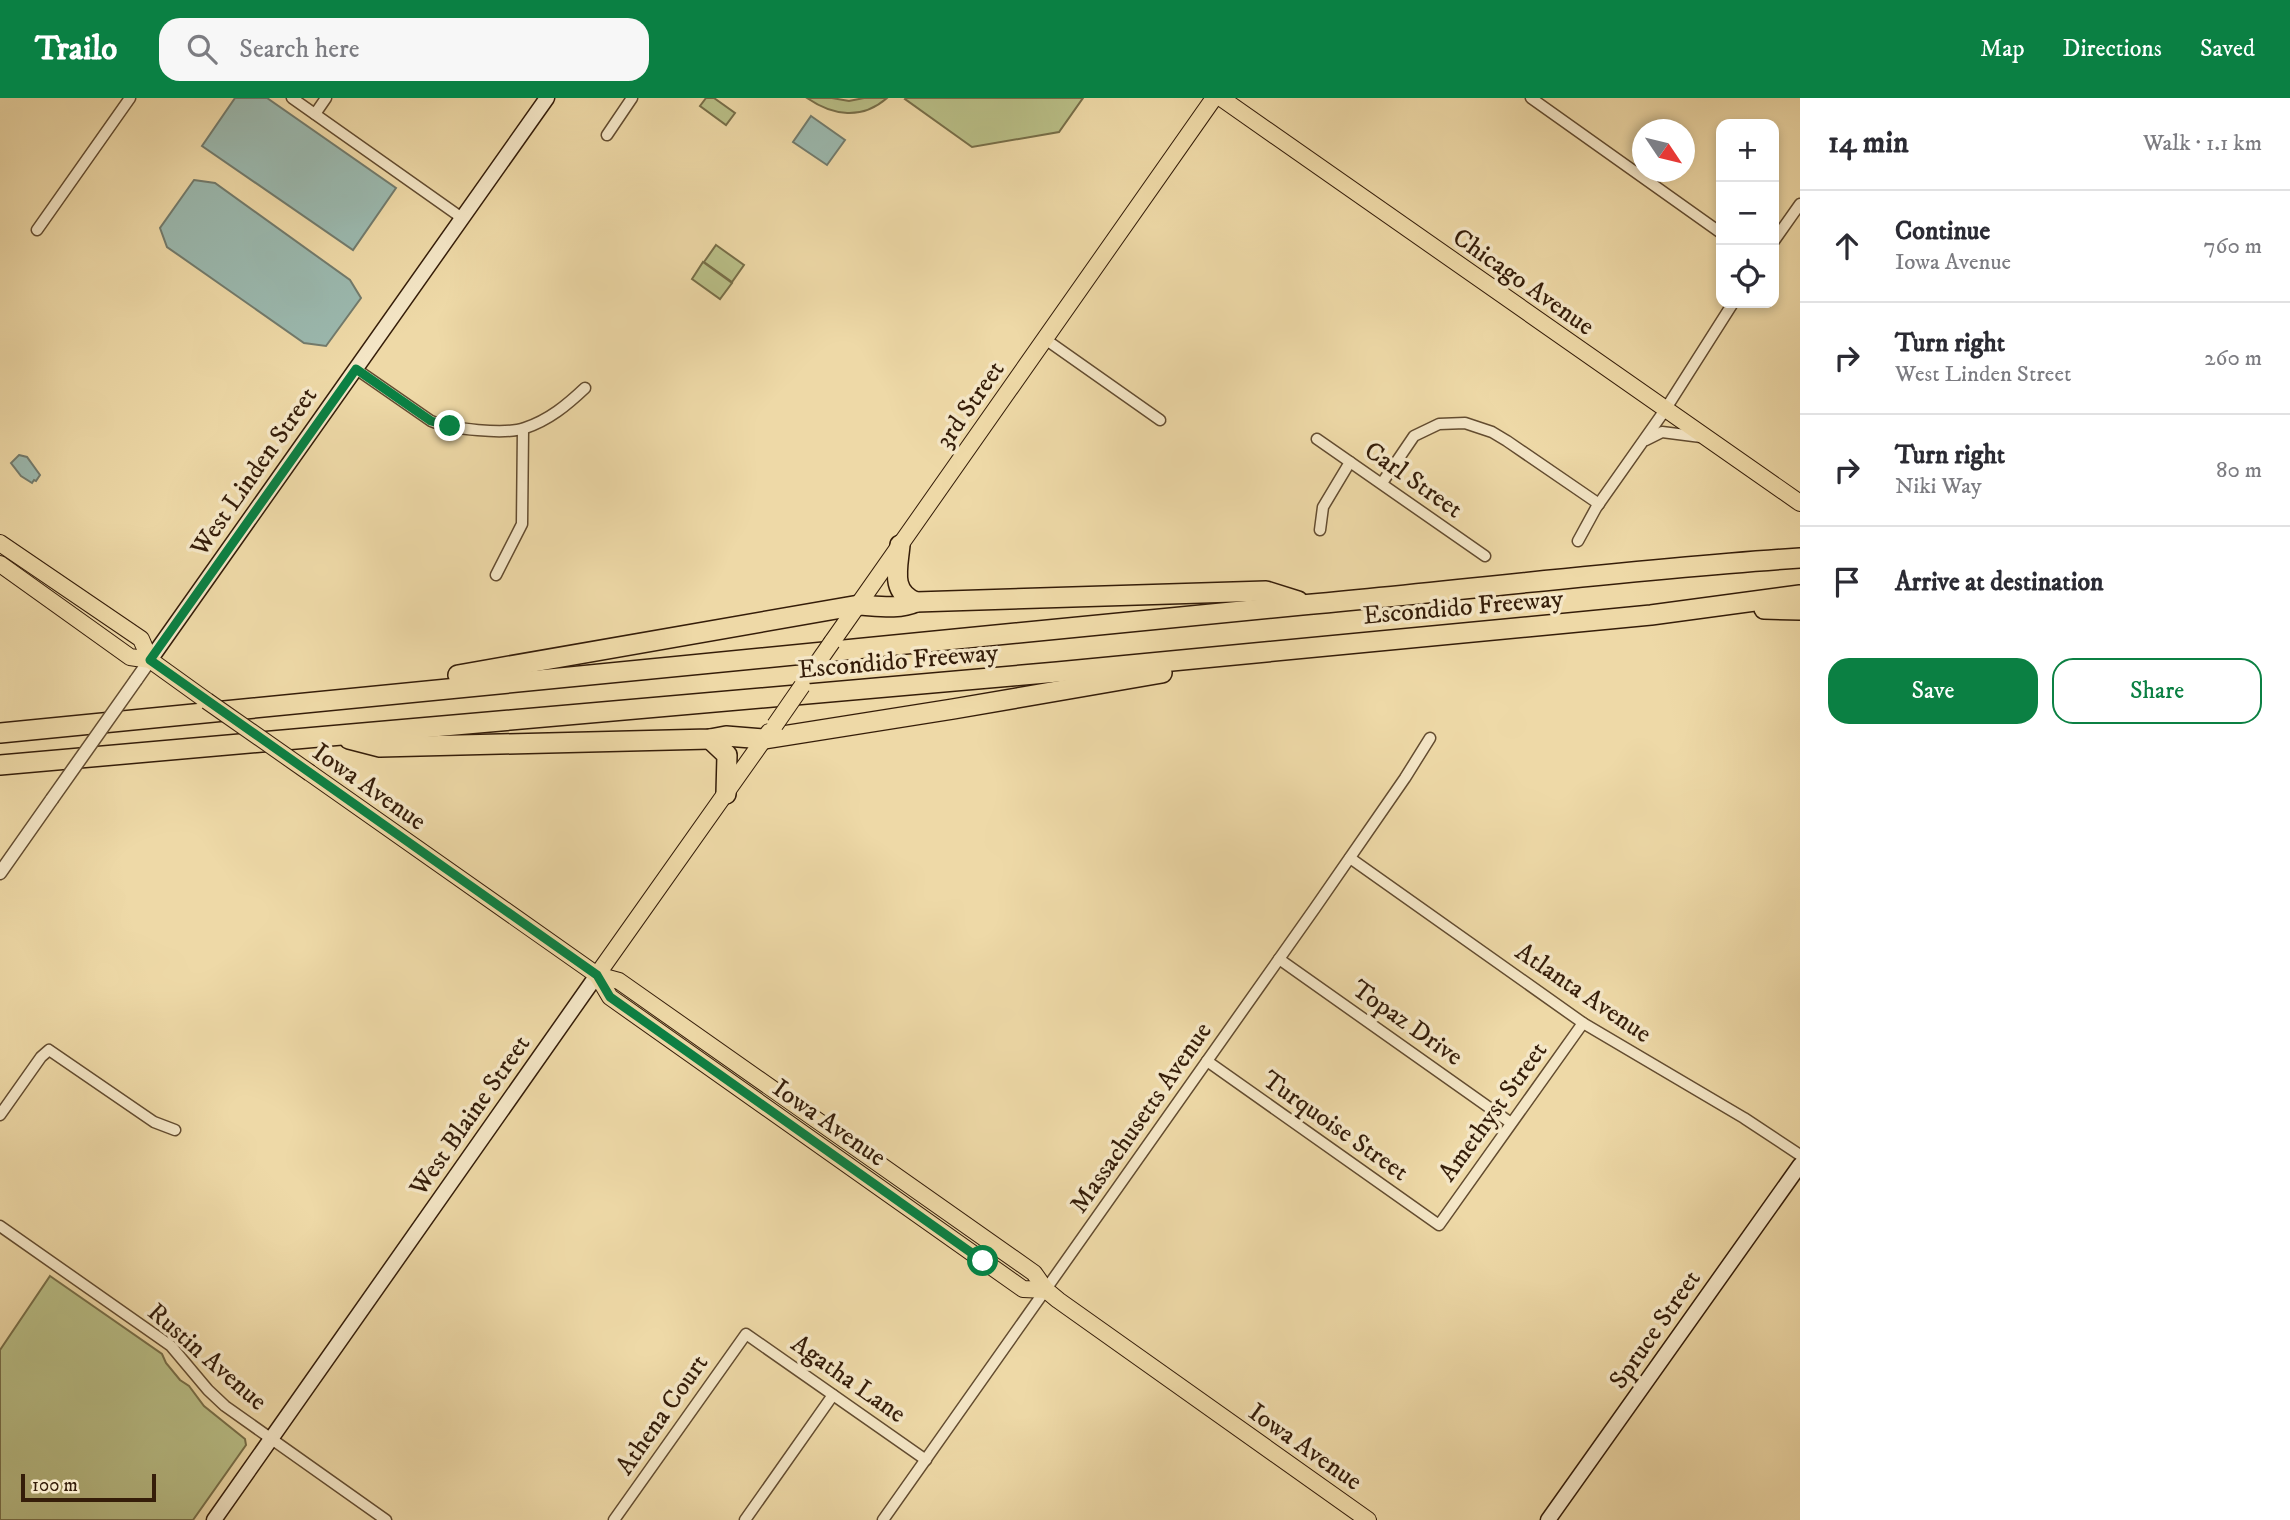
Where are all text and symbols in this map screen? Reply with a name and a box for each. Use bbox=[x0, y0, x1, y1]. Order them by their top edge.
search box bbox=[159, 18, 649, 81]
text: Trailo bbox=[35, 29, 117, 70]
icon: search bbox=[183, 30, 221, 68]
text: Search here bbox=[239, 33, 359, 66]
text: Map bbox=[1980, 34, 2025, 64]
text: Directions bbox=[2063, 34, 2162, 64]
text: Saved bbox=[2200, 34, 2255, 64]
north arrow bbox=[1632, 119, 1695, 182]
map controls bbox=[1716, 119, 1779, 308]
button: + bbox=[1716, 119, 1779, 182]
text: 14 min bbox=[1828, 125, 1909, 162]
text: Walk · 1.1 km bbox=[2143, 129, 2262, 158]
button: − bbox=[1716, 182, 1779, 245]
text: Continue bbox=[1895, 215, 1990, 248]
street label: Chicago Avenue bbox=[1446, 221, 1600, 343]
icon: ahead bbox=[1828, 227, 1866, 265]
text: 760 m bbox=[2203, 232, 2262, 261]
button: locate bbox=[1716, 245, 1779, 308]
text: Iowa Avenue bbox=[1895, 248, 2011, 277]
text: Turn right bbox=[1895, 327, 2005, 360]
icon: right bbox=[1828, 339, 1866, 377]
text: 260 m bbox=[2204, 344, 2262, 373]
street label: 3rd Street bbox=[928, 355, 1012, 455]
text: West Linden Street bbox=[1895, 360, 2071, 389]
street label: West Linden Street bbox=[183, 381, 325, 564]
route end bbox=[434, 410, 465, 441]
street label: Carl Street bbox=[1357, 434, 1469, 526]
text: Turn right bbox=[1895, 439, 2005, 472]
icon: right bbox=[1828, 451, 1866, 489]
text: 80 m bbox=[2216, 456, 2262, 485]
text: Niki Way bbox=[1895, 472, 1982, 501]
icon: arrive bbox=[1828, 563, 1866, 601]
text: Arrive at destination bbox=[1895, 566, 2104, 599]
street label: Escondido Freeway bbox=[1362, 582, 1565, 633]
street label: Escondido Freeway bbox=[797, 636, 1000, 687]
button: Save bbox=[1828, 658, 2038, 724]
button: Share bbox=[2052, 658, 2262, 724]
street label: Iowa Avenue bbox=[306, 736, 432, 838]
street label: Atlanta Avenue bbox=[1509, 936, 1658, 1051]
street label: Topaz Drive bbox=[1345, 973, 1469, 1074]
street label: Massachusetts Avenue bbox=[1063, 1016, 1220, 1220]
street label: West Blaine Street bbox=[402, 1029, 538, 1204]
street label: Amethyst Street bbox=[1431, 1035, 1555, 1188]
street label: Turquoise Street bbox=[1256, 1064, 1415, 1189]
street label: Iowa Avenue bbox=[766, 1072, 892, 1174]
route start bbox=[967, 1245, 998, 1276]
street label: Spruce Street bbox=[1602, 1264, 1708, 1396]
street label: Rustin Avenue bbox=[140, 1296, 274, 1418]
street label: Agatha Lane bbox=[784, 1328, 912, 1431]
street label: Athena Court bbox=[609, 1348, 716, 1482]
street label: Iowa Avenue bbox=[1242, 1396, 1368, 1498]
scale bar bbox=[21, 1471, 156, 1503]
text: 100 m bbox=[32, 1474, 78, 1497]

